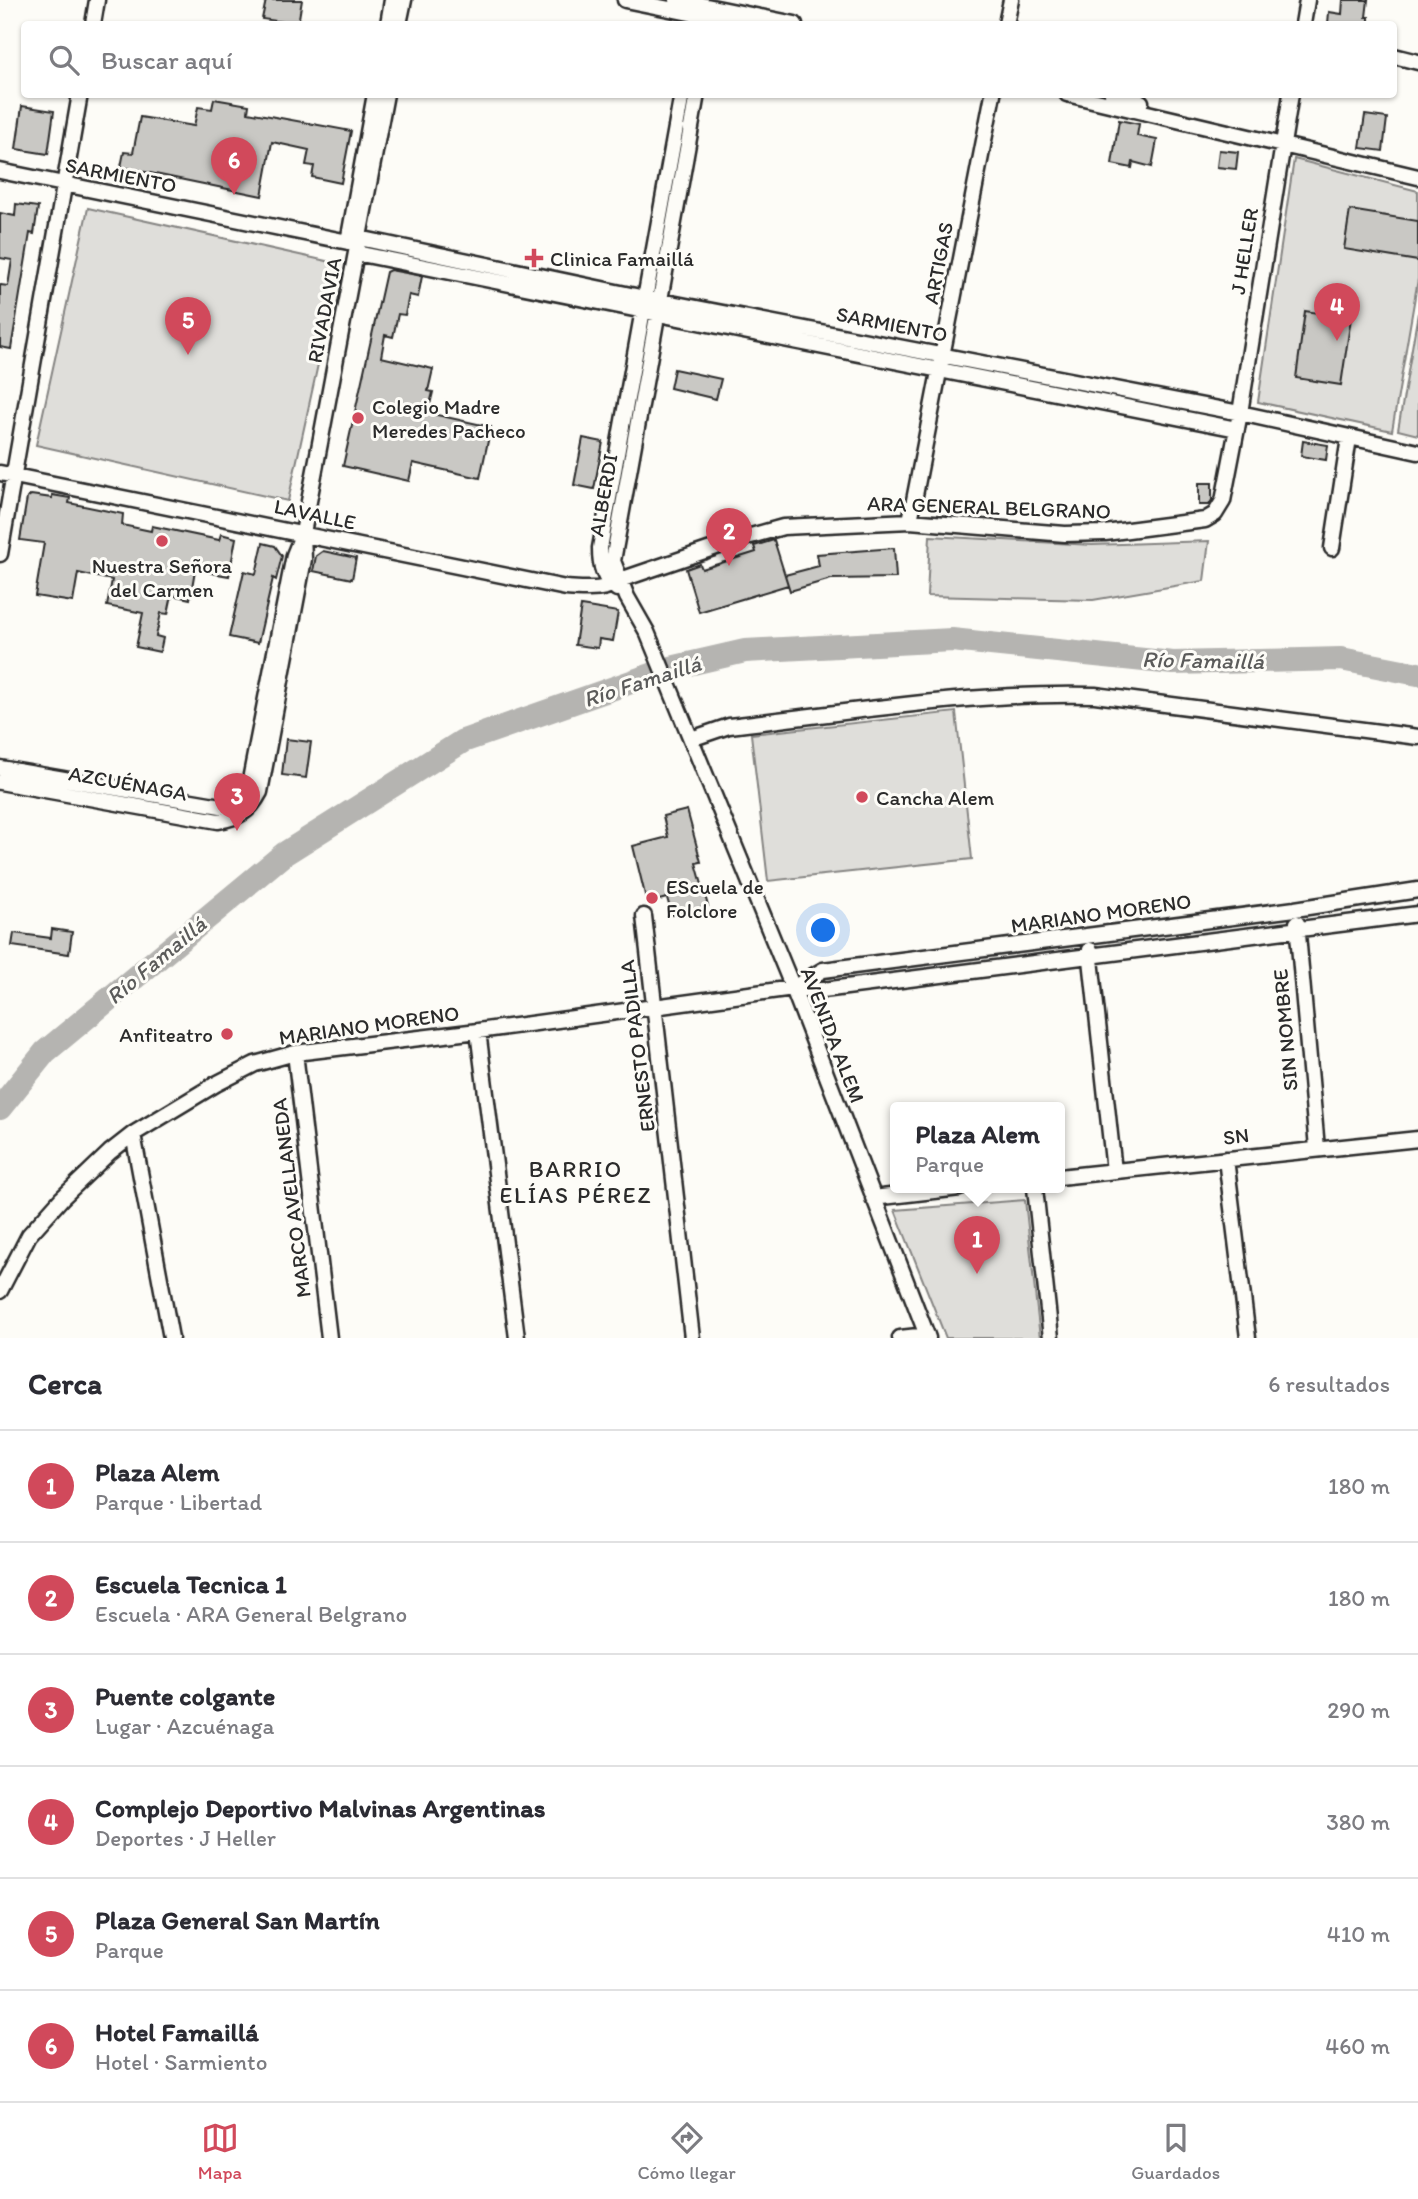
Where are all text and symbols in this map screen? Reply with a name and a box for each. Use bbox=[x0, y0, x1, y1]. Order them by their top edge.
search box bbox=[21, 21, 1397, 98]
icon: search bbox=[45, 41, 83, 79]
text: Buscar aquí bbox=[101, 44, 232, 76]
pin: 6 bbox=[211, 137, 257, 195]
street label: SARMIENTO bbox=[63, 152, 179, 198]
street label: J HELLER bbox=[1225, 206, 1263, 296]
street label: ARTIGAS bbox=[918, 220, 958, 306]
place label: Clinica Famaillá bbox=[550, 246, 694, 271]
marker: Clinica Famaillá bbox=[524, 248, 544, 268]
street label: RIVADAVIA bbox=[301, 254, 347, 365]
pin: 4 bbox=[1314, 283, 1360, 341]
pin: 5 bbox=[165, 297, 211, 355]
street label: SARMIENTO bbox=[834, 301, 950, 347]
place label: Colegio Madre Meredes Pacheco bbox=[372, 394, 526, 443]
marker: Colegio Madre Meredes Pacheco bbox=[350, 410, 366, 426]
street label: ALBERDI bbox=[583, 452, 623, 538]
street label: ARA GENERAL BELGRANO bbox=[867, 490, 1111, 524]
street label: LAVALLE bbox=[272, 493, 358, 535]
pin: 2 bbox=[706, 508, 752, 566]
marker: Nuestra Señora del Carmen bbox=[154, 533, 170, 549]
place label: Nuestra Señora del Carmen bbox=[92, 553, 232, 602]
water label: Río Famaillá bbox=[1142, 645, 1265, 675]
water label: Río Famaillá bbox=[580, 649, 705, 713]
street label: AZCUÉNAGA bbox=[67, 760, 190, 806]
pin: 3 bbox=[214, 773, 260, 831]
place label: Cancha Alem bbox=[876, 785, 995, 810]
marker: Cancha Alem bbox=[854, 789, 870, 805]
place label: EScuela de Folclore bbox=[666, 874, 764, 923]
street label: MARIANO MORENO bbox=[1009, 888, 1193, 938]
marker: EScuela de Folclore bbox=[644, 890, 660, 906]
water label: Río Famaillá bbox=[100, 909, 213, 1010]
your location bbox=[806, 913, 840, 947]
street label: ERNESTO PADILLA bbox=[614, 958, 660, 1133]
street label: AVENIDA ALEM bbox=[796, 964, 870, 1106]
street label: SIN NOMBRE bbox=[1267, 968, 1303, 1092]
street label: MARIANO MORENO bbox=[277, 1000, 461, 1050]
place label: Anfiteatro bbox=[119, 1022, 213, 1047]
marker: Anfiteatro bbox=[219, 1026, 235, 1042]
street label: MARCO AVELLANEDA bbox=[266, 1096, 316, 1299]
popup bbox=[890, 1102, 1065, 1193]
text: Plaza Alem bbox=[915, 1118, 1040, 1150]
street label: SN bbox=[1222, 1122, 1250, 1150]
text: Parque bbox=[915, 1150, 984, 1178]
district label: BARRIO ELÍAS PÉREZ bbox=[499, 1155, 653, 1209]
pin: 1 bbox=[954, 1216, 1000, 1274]
text: Cerca bbox=[28, 1365, 102, 1402]
text: 6 resultados bbox=[1268, 1370, 1390, 1398]
text: Plaza Alem bbox=[95, 1456, 220, 1488]
text: 1 bbox=[46, 1472, 56, 1500]
text: 180 m bbox=[1328, 1472, 1390, 1500]
text: Parque · Libertad bbox=[95, 1488, 262, 1516]
text: Escuela Tecnica 1 bbox=[95, 1568, 287, 1600]
text: 2 bbox=[45, 1584, 57, 1612]
text: 180 m bbox=[1328, 1584, 1390, 1612]
text: Escuela · ARA General Belgrano bbox=[95, 1600, 407, 1628]
text: Puente colgante bbox=[95, 1680, 275, 1712]
text: 3 bbox=[45, 1696, 57, 1724]
text: 290 m bbox=[1327, 1696, 1390, 1724]
text: Lugar · Azcuénaga bbox=[95, 1712, 274, 1740]
text: Complejo Deportivo Malvinas Argentinas bbox=[95, 1792, 545, 1824]
text: 4 bbox=[44, 1808, 58, 1836]
text: 380 m bbox=[1326, 1808, 1390, 1836]
text: Deportes · J Heller bbox=[95, 1824, 276, 1852]
text: Plaza General San Martín bbox=[95, 1904, 380, 1936]
text: 5 bbox=[45, 1920, 57, 1948]
text: 410 m bbox=[1327, 1920, 1390, 1948]
text: Parque bbox=[95, 1936, 164, 1964]
text: Hotel Famaillá bbox=[95, 2016, 259, 2048]
text: 6 bbox=[45, 2032, 57, 2060]
text: 460 m bbox=[1325, 2032, 1390, 2060]
text: Hotel · Sarmiento bbox=[95, 2048, 268, 2076]
tab: Mapa bbox=[198, 2119, 242, 2184]
tab: Cómo llegar bbox=[637, 2119, 736, 2184]
tab: Guardados bbox=[1131, 2119, 1220, 2184]

